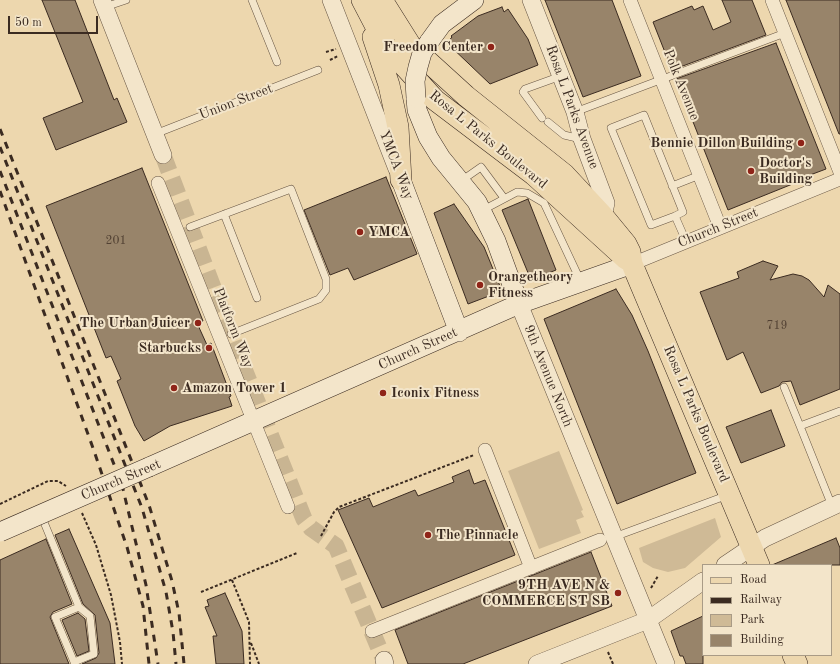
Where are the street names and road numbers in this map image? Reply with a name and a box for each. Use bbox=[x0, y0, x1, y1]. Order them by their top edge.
street label: Rosa L Parks Avenue bbox=[542, 43, 602, 171]
street label: Polk Avenue bbox=[659, 47, 703, 123]
street label: Union Street bbox=[197, 80, 275, 124]
street label: Rosa L Parks Boulevard bbox=[425, 87, 551, 193]
street label: YMCA Way bbox=[375, 128, 417, 202]
street label: Church Street bbox=[675, 204, 761, 252]
street label: Platform Way bbox=[209, 285, 257, 371]
street label: 9th Avenue North bbox=[520, 322, 576, 430]
street label: Church Street bbox=[376, 324, 460, 374]
street label: Rosa L Parks Boulevard bbox=[659, 343, 733, 485]
street label: Church Street bbox=[79, 456, 163, 504]

